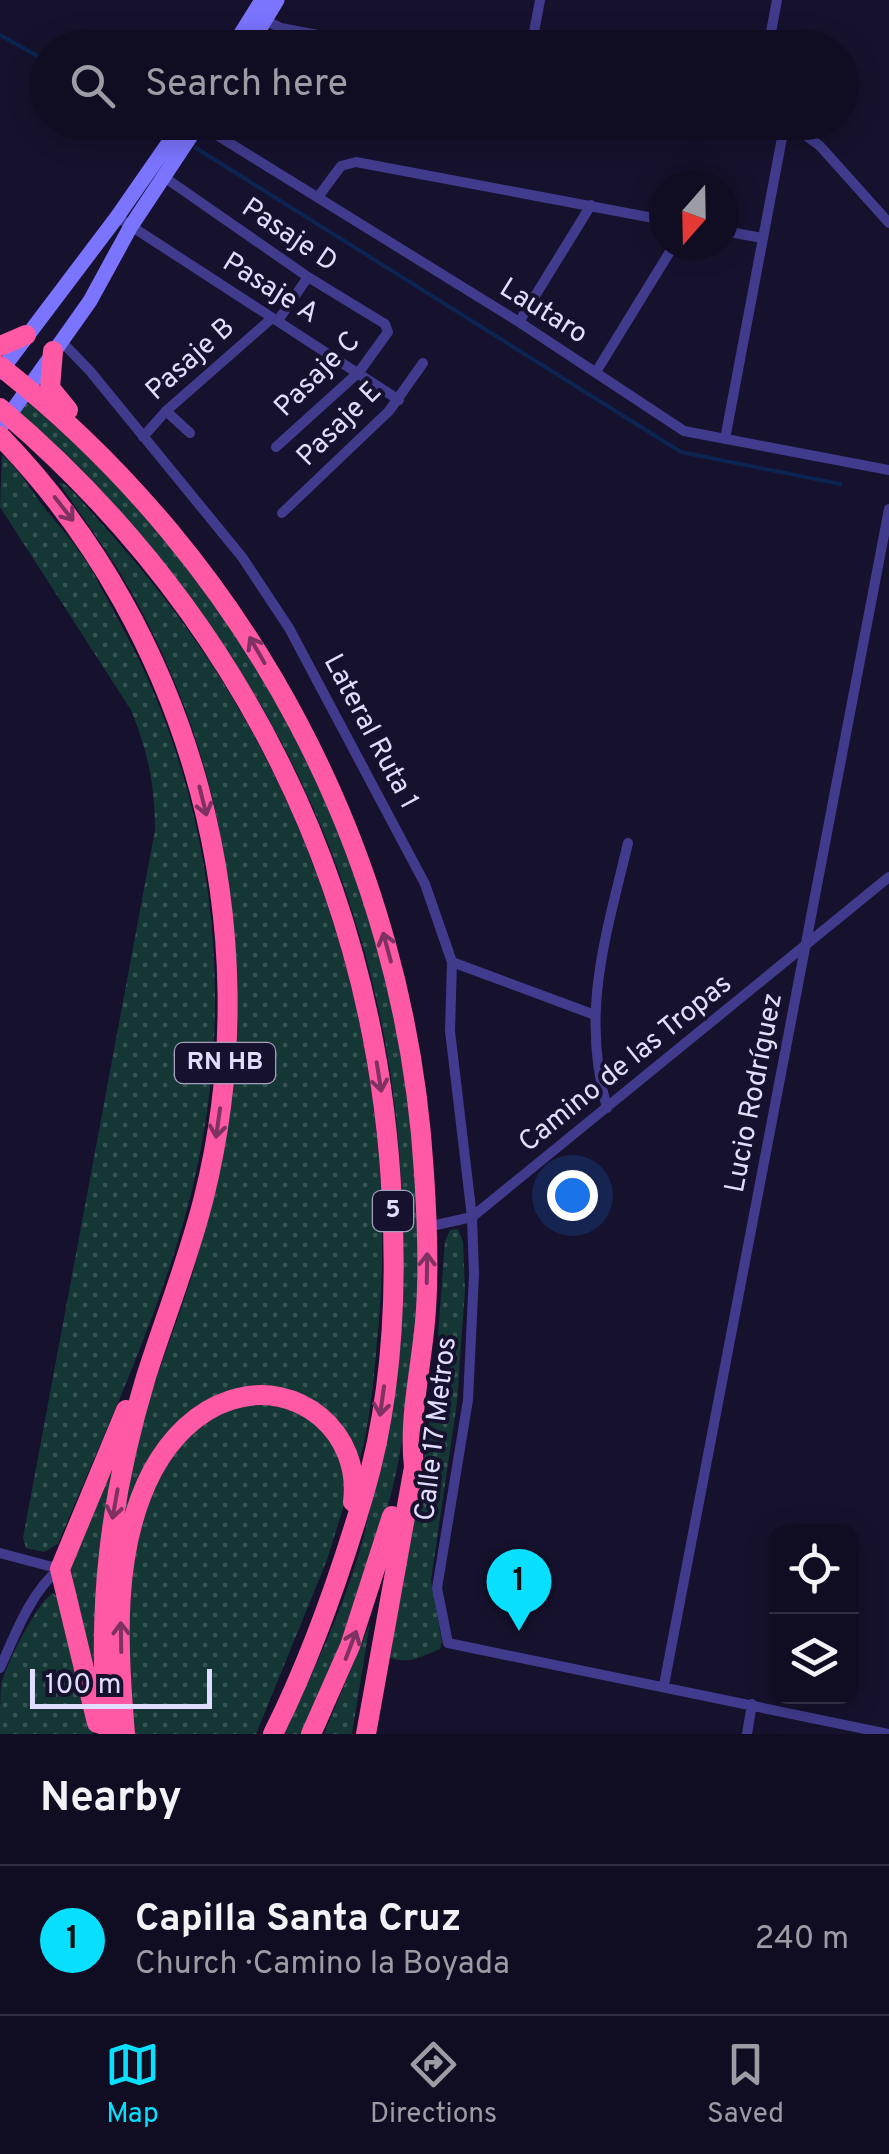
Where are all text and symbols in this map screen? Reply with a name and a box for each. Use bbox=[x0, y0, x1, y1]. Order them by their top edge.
search box bbox=[30, 30, 859, 140]
icon: search bbox=[65, 58, 120, 113]
text: Search here bbox=[145, 61, 348, 110]
north arrow bbox=[649, 170, 739, 260]
street label: Pasaje D bbox=[234, 191, 344, 281]
street label: Pasaje A bbox=[215, 245, 325, 333]
street label: Lautaro bbox=[492, 271, 594, 353]
street label: Pasaje B bbox=[139, 311, 243, 409]
street label: Pasaje C bbox=[267, 324, 369, 426]
street label: Pasaje E bbox=[290, 375, 390, 475]
one-way arrow bbox=[53, 495, 74, 522]
one-way arrow bbox=[247, 636, 267, 665]
street label: Lateral Ruta 1 bbox=[314, 648, 426, 816]
one-way arrow bbox=[194, 785, 213, 816]
one-way arrow bbox=[377, 932, 395, 964]
street label: Camino de las Tropas bbox=[512, 967, 740, 1161]
street label: Lucio Rodríguez bbox=[718, 990, 792, 1196]
road number: RN HB bbox=[175, 1043, 275, 1083]
one-way arrow bbox=[371, 1061, 389, 1093]
one-way arrow bbox=[209, 1107, 227, 1139]
your location bbox=[547, 1170, 598, 1221]
road number: 5 bbox=[373, 1191, 413, 1231]
one-way arrow bbox=[418, 1253, 437, 1285]
street label: Calle 17 Metros bbox=[408, 1335, 466, 1523]
one-way arrow bbox=[372, 1384, 390, 1417]
one-way arrow bbox=[105, 1487, 124, 1519]
map controls bbox=[769, 1524, 859, 1704]
button: locate bbox=[769, 1524, 859, 1614]
pin: 1 bbox=[486, 1548, 552, 1631]
button: layers bbox=[769, 1614, 859, 1704]
one-way arrow bbox=[112, 1621, 130, 1654]
one-way arrow bbox=[343, 1630, 361, 1660]
scale bar bbox=[30, 1664, 212, 1708]
text: 100 m bbox=[45, 1668, 121, 1704]
text: Nearby bbox=[40, 1773, 182, 1826]
text: Capilla Santa Cruz bbox=[135, 1896, 461, 1945]
text: 1 bbox=[66, 1920, 79, 1960]
text: 240 m bbox=[755, 1920, 849, 1960]
text: Church · Camino la Boyada bbox=[135, 1945, 510, 1985]
tab: Map bbox=[105, 2037, 160, 2133]
tab: Directions bbox=[370, 2037, 497, 2133]
tab: Saved bbox=[707, 2037, 784, 2133]

